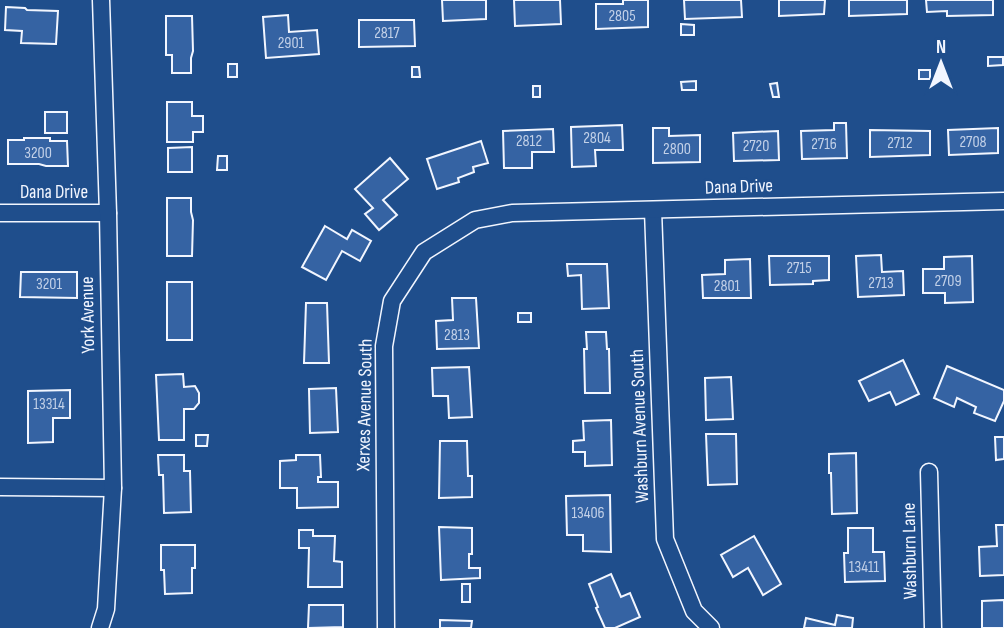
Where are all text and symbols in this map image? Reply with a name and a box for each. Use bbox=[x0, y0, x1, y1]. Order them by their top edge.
house number: 2805 bbox=[608, 7, 636, 26]
house number: 2817 bbox=[374, 24, 400, 43]
north arrow bbox=[906, 28, 976, 98]
house number: 2901 bbox=[278, 34, 305, 53]
text: N bbox=[936, 36, 946, 59]
house number: 2804 bbox=[583, 129, 611, 148]
house number: 2812 bbox=[516, 132, 542, 151]
house number: 2708 bbox=[959, 133, 987, 152]
house number: 2712 bbox=[887, 134, 913, 153]
house number: 2716 bbox=[811, 135, 837, 154]
house number: 2720 bbox=[743, 137, 769, 156]
house number: 2800 bbox=[663, 140, 691, 159]
house number: 3200 bbox=[24, 144, 52, 163]
street label: Dana Drive bbox=[705, 174, 773, 200]
street label: Dana Drive bbox=[20, 181, 88, 204]
house number: 2715 bbox=[786, 259, 812, 278]
house number: 2709 bbox=[934, 272, 962, 291]
house number: 2713 bbox=[868, 274, 894, 293]
house number: 3201 bbox=[36, 275, 62, 294]
street label: York Avenue bbox=[76, 276, 100, 354]
house number: 2801 bbox=[714, 277, 741, 296]
house number: 2813 bbox=[444, 326, 470, 345]
street label: Xerxes Avenue South bbox=[352, 339, 378, 472]
street label: Washburn Avenue South bbox=[626, 349, 654, 503]
house number: 13314 bbox=[33, 395, 65, 414]
street label: Washburn Lane bbox=[898, 502, 922, 600]
house number: 13406 bbox=[571, 504, 605, 523]
house number: 13411 bbox=[849, 558, 880, 577]

